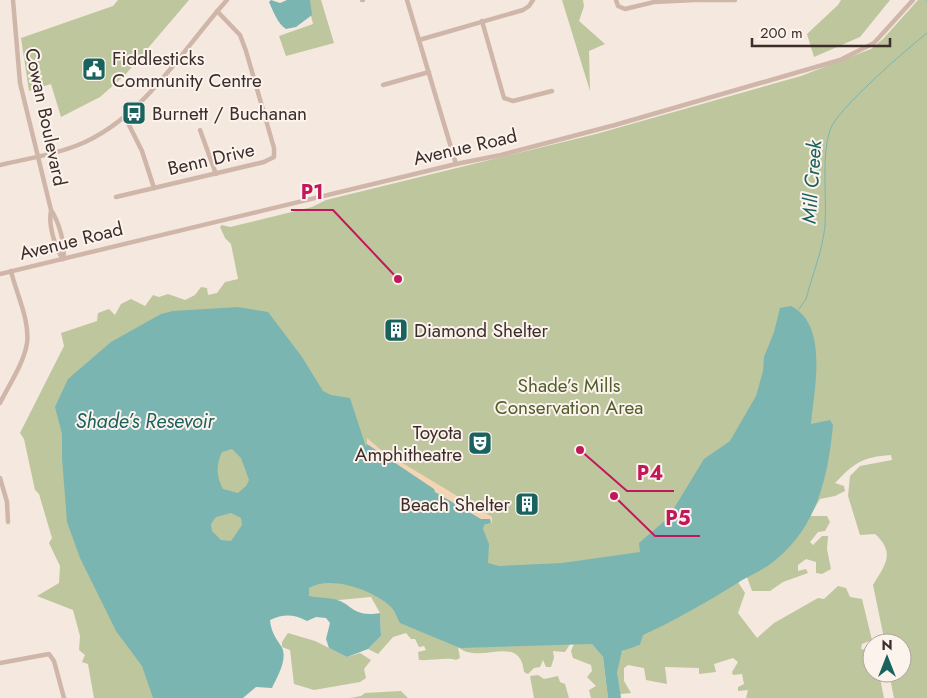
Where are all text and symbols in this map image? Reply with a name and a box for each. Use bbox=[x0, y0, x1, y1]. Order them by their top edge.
scale bar bbox=[752, 15, 890, 47]
text: 200 m bbox=[760, 22, 803, 44]
street label: Cowan Boulevard bbox=[18, 45, 74, 189]
place label: Fiddlesticks Community Centre bbox=[112, 45, 262, 94]
public building icon: Fiddlesticks Community Centre bbox=[81, 56, 107, 82]
bus stop icon: Burnett / Buchanan bbox=[121, 100, 147, 126]
place label: Burnett / Buchanan bbox=[152, 100, 307, 127]
street label: Avenue Road bbox=[410, 122, 520, 172]
street label: Benn Drive bbox=[165, 136, 257, 182]
water label: Mill Creek bbox=[795, 138, 829, 225]
callout: P1 bbox=[291, 175, 333, 210]
text: P1 bbox=[301, 178, 323, 207]
street label: Avenue Road bbox=[16, 215, 126, 267]
building icon: Diamond Shelter bbox=[383, 317, 409, 343]
place label: Diamond Shelter bbox=[414, 317, 549, 344]
park label: Shade’s Mills Conservation Area bbox=[495, 372, 643, 421]
water label: Shade’s Resevoir bbox=[76, 407, 216, 436]
place label: Toyota Amphitheatre bbox=[355, 419, 462, 468]
theatre icon: Toyota Amphitheatre bbox=[467, 430, 493, 456]
callout: P4 bbox=[627, 456, 674, 491]
text: P4 bbox=[637, 459, 663, 488]
place label: Beach Shelter bbox=[400, 491, 510, 518]
building icon: Beach Shelter bbox=[514, 491, 540, 517]
callout: P5 bbox=[655, 501, 700, 536]
text: P5 bbox=[665, 504, 691, 533]
north arrow bbox=[862, 633, 912, 683]
text: N bbox=[881, 635, 893, 655]

